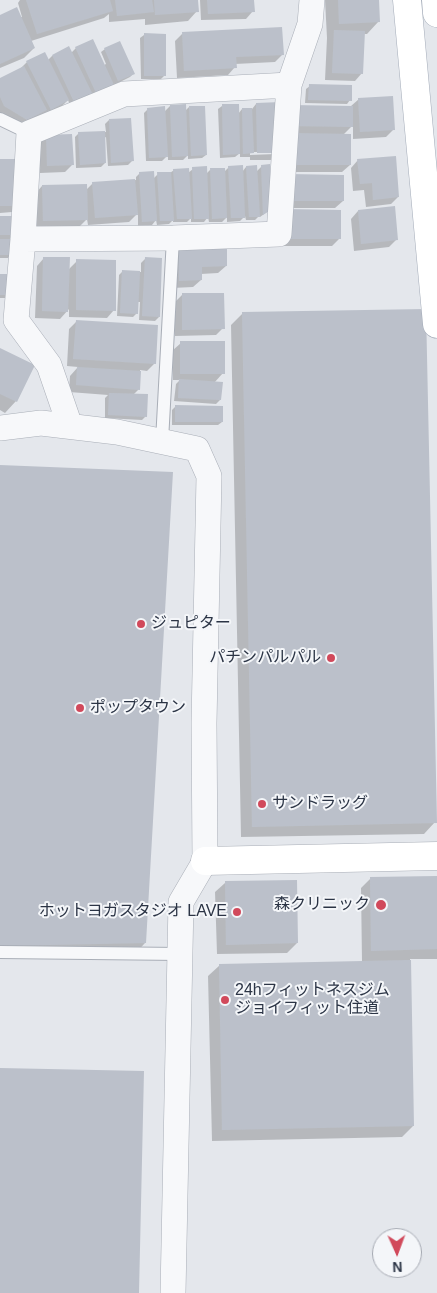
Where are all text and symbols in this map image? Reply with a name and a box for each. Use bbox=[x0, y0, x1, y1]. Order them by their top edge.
place label: ジュピター bbox=[151, 614, 231, 634]
marker: ジュピター bbox=[135, 618, 147, 630]
place label: パチンパルパル bbox=[209, 648, 321, 668]
marker: パチンパルパル bbox=[325, 652, 337, 664]
place label: ポップタウン bbox=[90, 698, 186, 718]
marker: ポップタウン bbox=[74, 702, 86, 714]
place label: サンドラッグ bbox=[272, 794, 368, 814]
marker: サンドラッグ bbox=[256, 798, 268, 810]
place label: 森クリニック bbox=[274, 895, 370, 915]
marker: 森クリニック bbox=[374, 898, 388, 912]
place label: ホットヨガスタジオ LAVE bbox=[39, 902, 227, 922]
marker: ホットヨガスタジオ LAVE bbox=[231, 906, 243, 918]
place label: 24hフィットネスジム ジョイフィット住道 bbox=[235, 981, 390, 1019]
marker: 24hフィットネスジム ジョイフィット住道 bbox=[219, 994, 231, 1006]
north arrow bbox=[372, 1228, 422, 1278]
text: N bbox=[392, 1259, 403, 1275]

